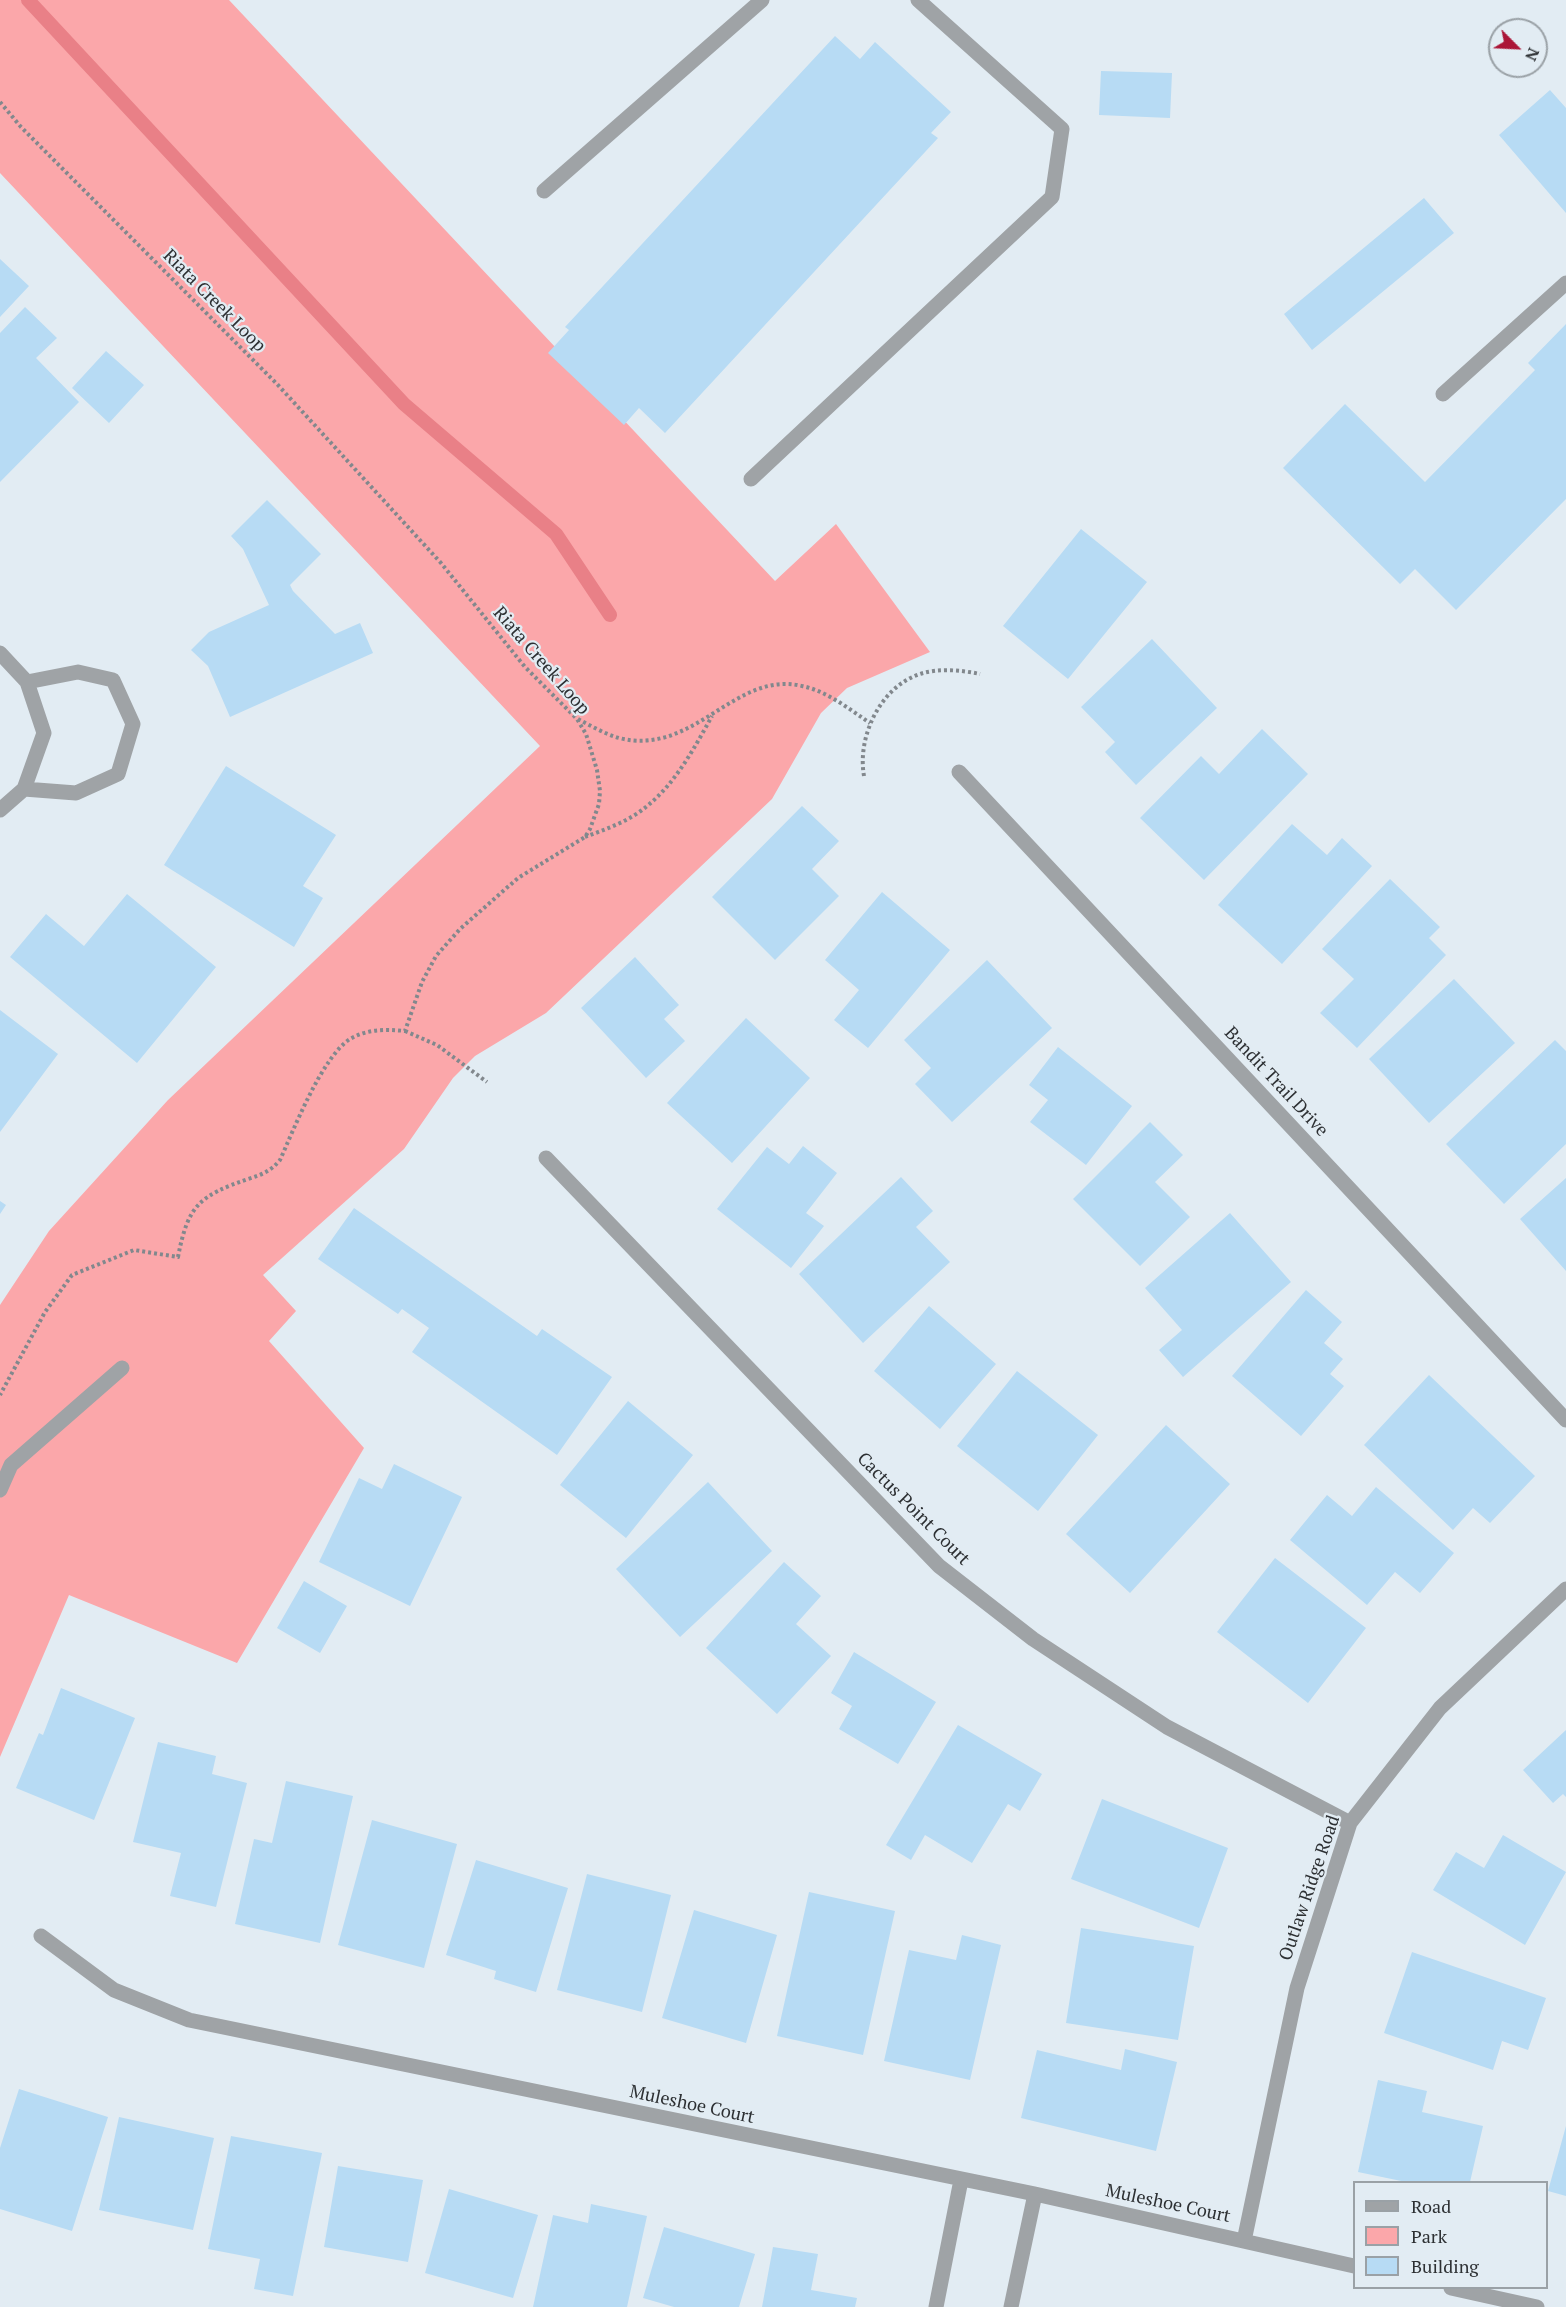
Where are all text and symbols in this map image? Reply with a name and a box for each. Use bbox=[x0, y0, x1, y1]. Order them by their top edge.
north arrow bbox=[1488, 18, 1548, 78]
text: N bbox=[1520, 44, 1545, 65]
street label: Riata Creek Loop bbox=[158, 245, 270, 357]
street label: Riata Creek Loop bbox=[488, 602, 594, 720]
street label: Bandit Trail Drive bbox=[1220, 1023, 1332, 1141]
street label: Cactus Point Court bbox=[852, 1448, 974, 1570]
street label: Outlaw Ridge Road bbox=[1275, 1813, 1345, 1963]
street label: Muleshoe Court bbox=[628, 2081, 756, 2129]
street label: Muleshoe Court bbox=[1104, 2180, 1232, 2228]
legend bbox=[1353, 2181, 1548, 2289]
text: Road bbox=[1411, 2194, 1451, 2218]
text: Park bbox=[1411, 2224, 1447, 2248]
text: Building bbox=[1411, 2254, 1479, 2278]

